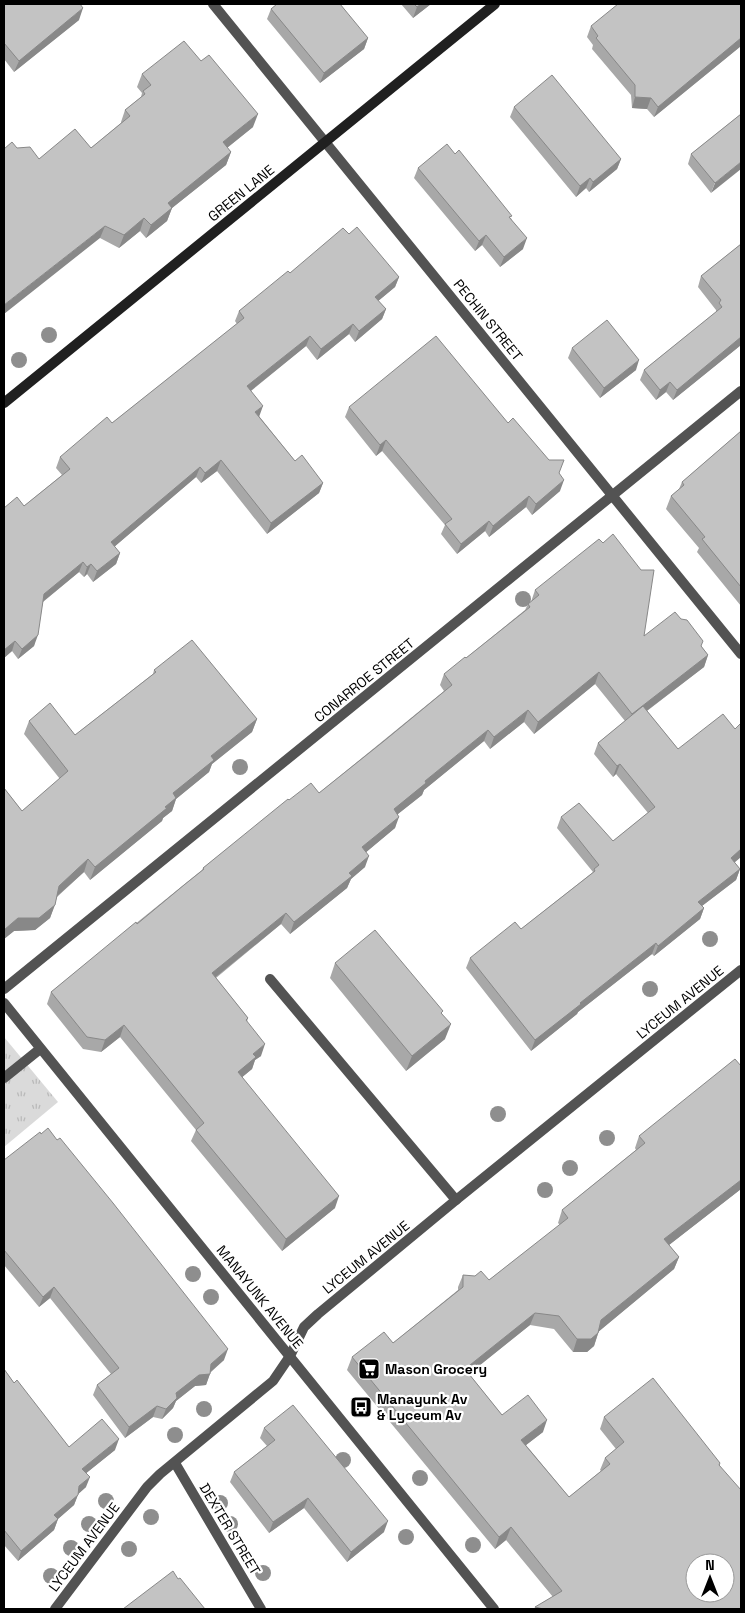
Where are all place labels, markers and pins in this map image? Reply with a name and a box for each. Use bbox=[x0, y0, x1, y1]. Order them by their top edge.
supermarket icon: Mason Grocery bbox=[357, 1357, 381, 1381]
place label: Mason Grocery bbox=[385, 1360, 487, 1378]
place label: Manayunk Av & Lyceum Av bbox=[377, 1390, 468, 1424]
bus stop icon: Manayunk Av & Lyceum Av bbox=[349, 1395, 373, 1419]

